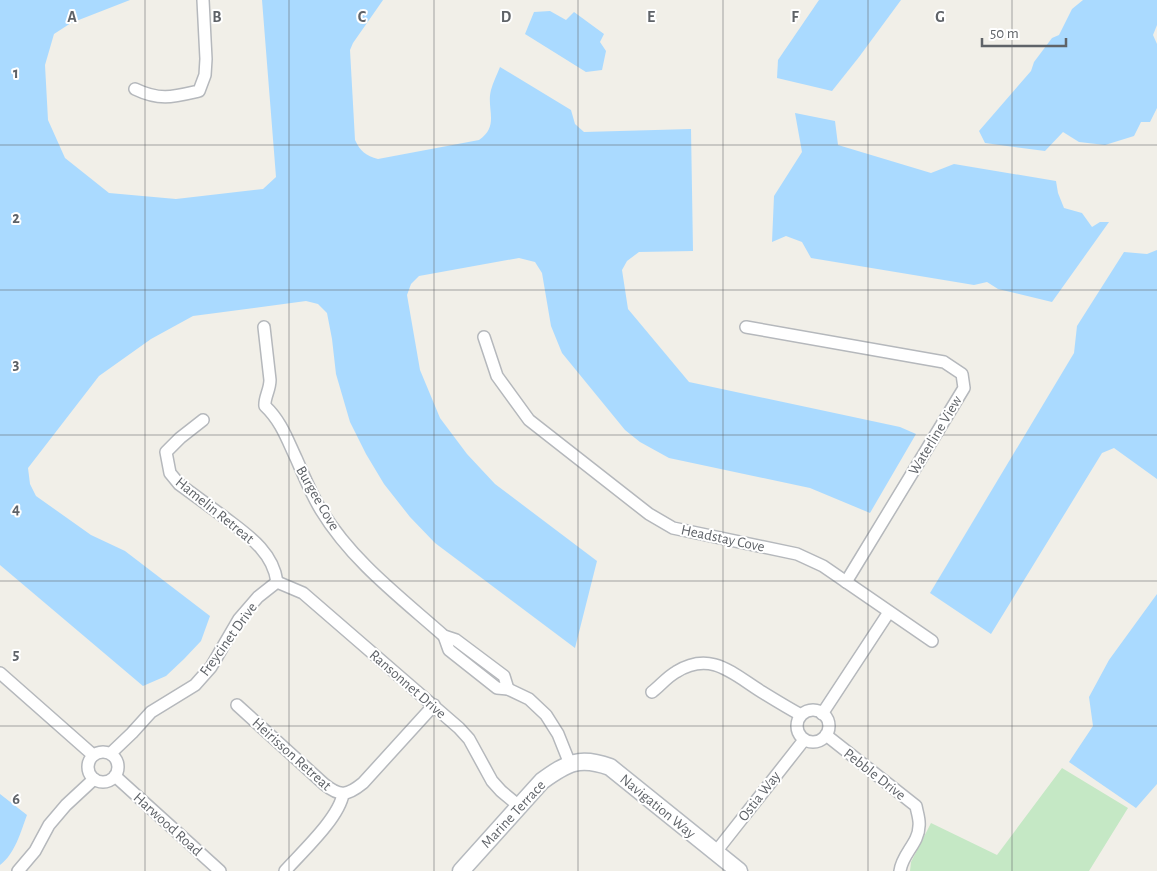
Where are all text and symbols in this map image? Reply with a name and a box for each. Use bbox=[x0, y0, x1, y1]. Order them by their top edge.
text: A bbox=[67, 9, 77, 25]
text: B bbox=[212, 9, 222, 25]
text: C bbox=[358, 9, 367, 25]
text: D bbox=[501, 9, 512, 25]
text: E bbox=[647, 9, 655, 25]
text: F bbox=[791, 9, 799, 25]
text: G bbox=[935, 9, 945, 25]
scale bar bbox=[982, 15, 1066, 47]
text: 50 m bbox=[990, 26, 1019, 41]
text: 1 bbox=[13, 65, 19, 81]
text: 2 bbox=[12, 210, 20, 226]
text: 3 bbox=[13, 356, 20, 372]
street label: Waterline View bbox=[906, 393, 965, 477]
street label: Burgee Cove bbox=[293, 463, 342, 533]
street label: Hamelin Retreat bbox=[173, 474, 257, 547]
text: 4 bbox=[12, 501, 20, 517]
street label: Headstay Cove bbox=[680, 522, 766, 555]
street label: Freycinet Drive bbox=[197, 600, 260, 679]
text: 5 bbox=[13, 646, 20, 662]
street label: Ransonnet Drive bbox=[367, 647, 449, 722]
street label: Heirisson Retreat bbox=[249, 715, 334, 794]
street label: Pebble Drive bbox=[841, 746, 908, 803]
street label: Ostia Way bbox=[735, 768, 784, 824]
street label: Navigation Way bbox=[617, 772, 699, 842]
street label: Marine Terrace bbox=[478, 778, 548, 851]
street label: Harwood Road bbox=[131, 790, 205, 859]
text: 6 bbox=[12, 791, 20, 807]

